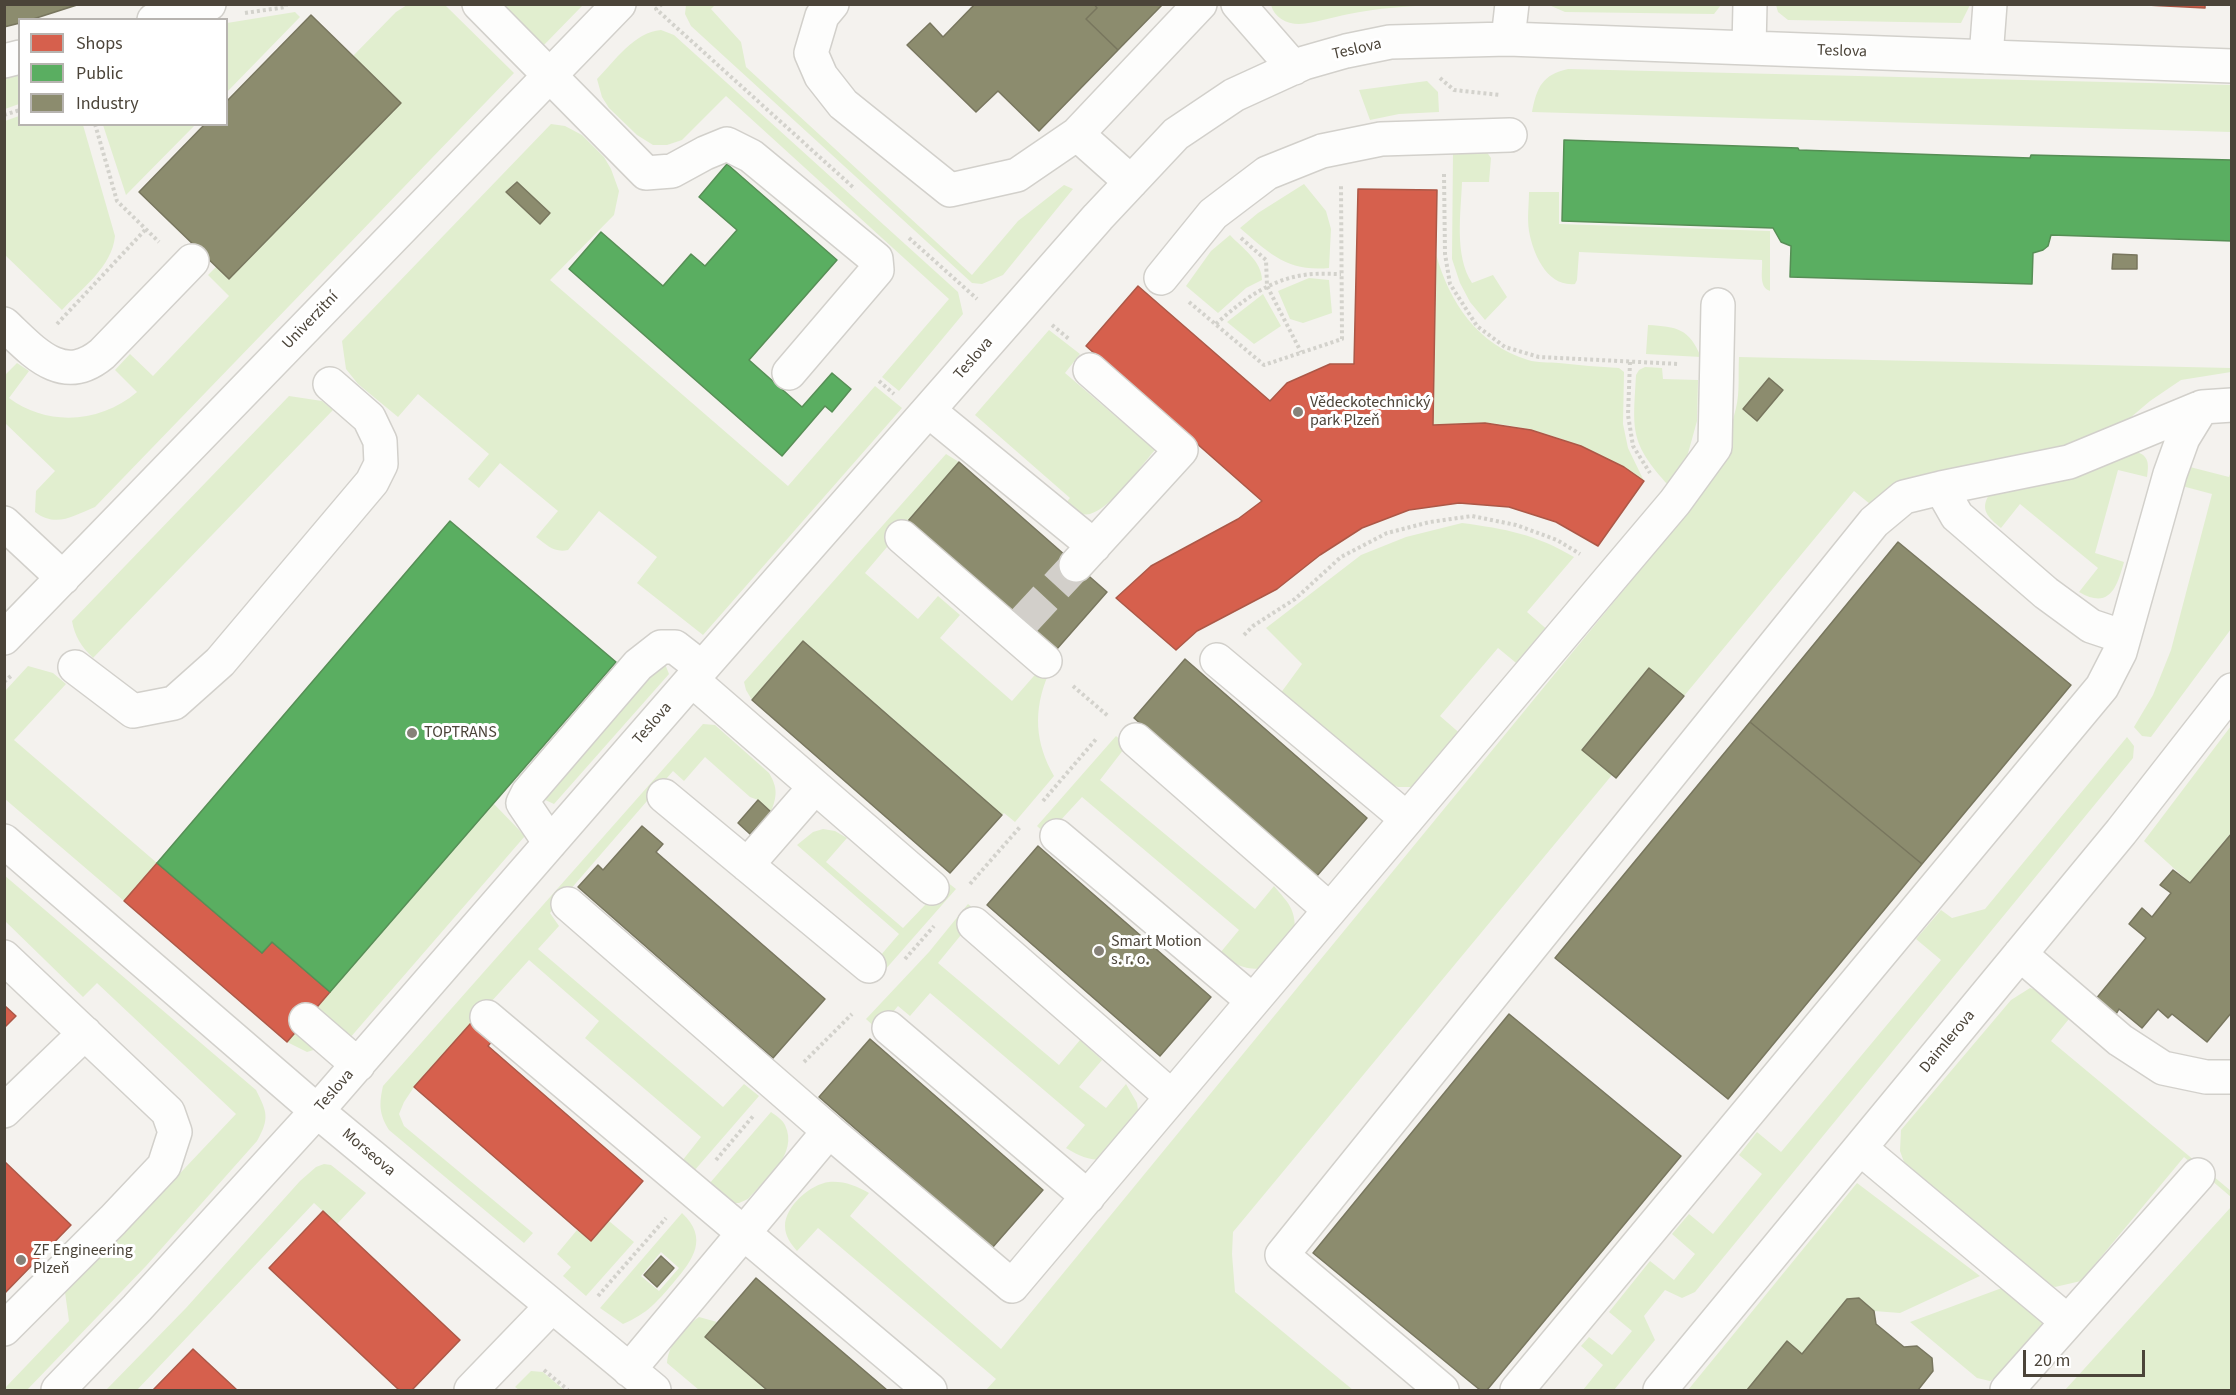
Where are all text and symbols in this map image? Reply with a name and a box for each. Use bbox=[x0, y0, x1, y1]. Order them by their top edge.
legend bbox=[18, 18, 228, 126]
text: Shops bbox=[76, 31, 123, 56]
street label: Teslova bbox=[1330, 35, 1384, 65]
street label: Teslova bbox=[1817, 42, 1867, 62]
text: Public bbox=[76, 61, 123, 86]
text: Industry bbox=[76, 91, 139, 116]
street label: Univerzitní bbox=[279, 288, 343, 354]
street label: Teslova bbox=[950, 334, 998, 384]
place label: Vědeckotechnický park Plzeň bbox=[1310, 393, 1431, 431]
marker: Vědeckotechnický park Plzeň bbox=[1291, 405, 1305, 419]
street label: Teslova bbox=[629, 699, 677, 749]
place label: TOPTRANS bbox=[424, 723, 497, 743]
marker: TOPTRANS bbox=[405, 726, 419, 740]
place label: Smart Motion s. r. o. bbox=[1111, 932, 1202, 970]
marker: Smart Motion s. r. o. bbox=[1092, 944, 1106, 958]
street label: Daimlerova bbox=[1916, 1007, 1980, 1077]
street label: Teslova bbox=[311, 1066, 359, 1116]
street label: Morseova bbox=[337, 1125, 399, 1181]
place label: ZF Engineering Plzeň bbox=[33, 1241, 133, 1279]
marker: ZF Engineering Plzeň bbox=[14, 1253, 28, 1267]
scale bar bbox=[2026, 1338, 2148, 1376]
text: 20 m bbox=[2034, 1348, 2070, 1373]

